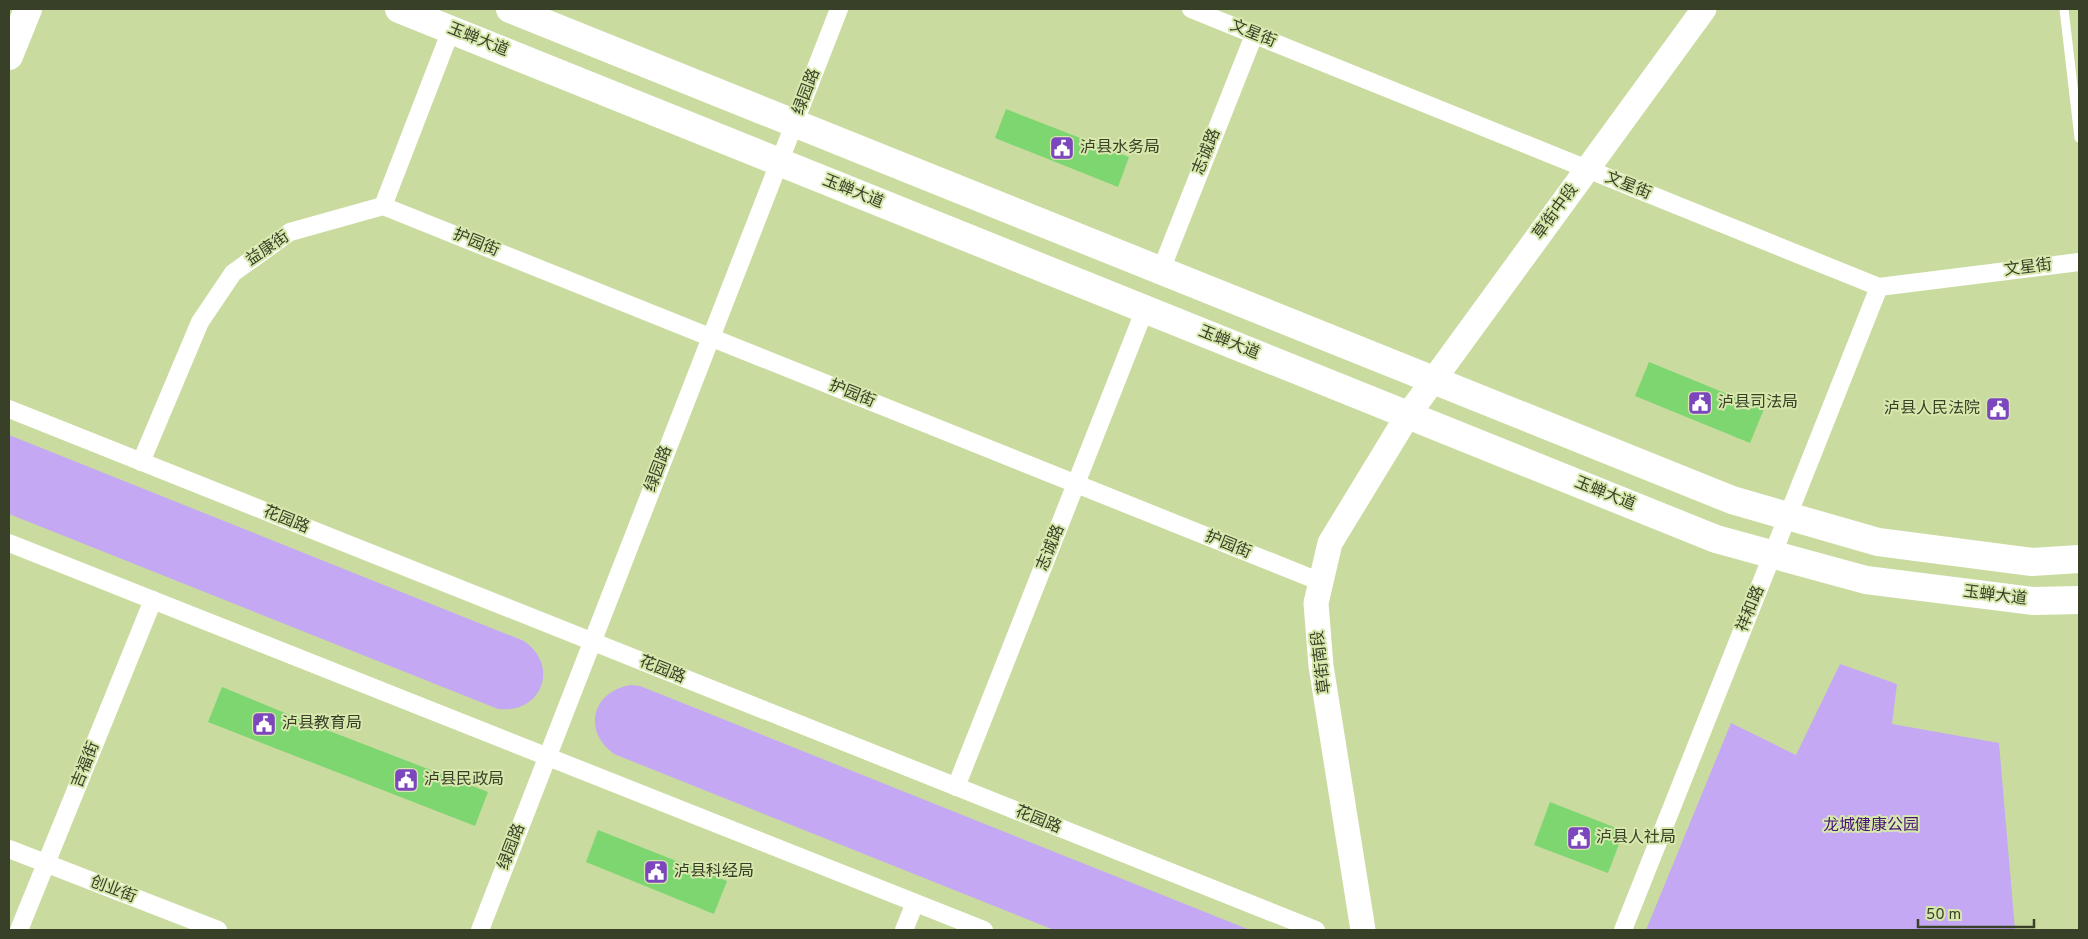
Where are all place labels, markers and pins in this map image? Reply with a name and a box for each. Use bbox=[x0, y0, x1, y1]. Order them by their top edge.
public building icon: 泸县水务局 bbox=[1049, 135, 1075, 161]
place label: 泸县水务局 bbox=[1080, 138, 1160, 158]
public building icon: 泸县司法局 bbox=[1687, 390, 1713, 416]
place label: 泸县司法局 bbox=[1718, 393, 1798, 413]
public building icon: 泸县人民法院 bbox=[1985, 396, 2011, 422]
place label: 泸县人民法院 bbox=[1884, 399, 1980, 419]
public building icon: 泸县教育局 bbox=[251, 711, 277, 737]
place label: 泸县教育局 bbox=[282, 714, 362, 734]
public building icon: 泸县民政局 bbox=[393, 767, 419, 793]
place label: 泸县民政局 bbox=[424, 770, 504, 790]
public building icon: 泸县人社局 bbox=[1566, 825, 1592, 851]
place label: 泸县人社局 bbox=[1596, 828, 1676, 848]
public building icon: 泸县科经局 bbox=[643, 859, 669, 885]
place label: 泸县科经局 bbox=[674, 862, 754, 882]

